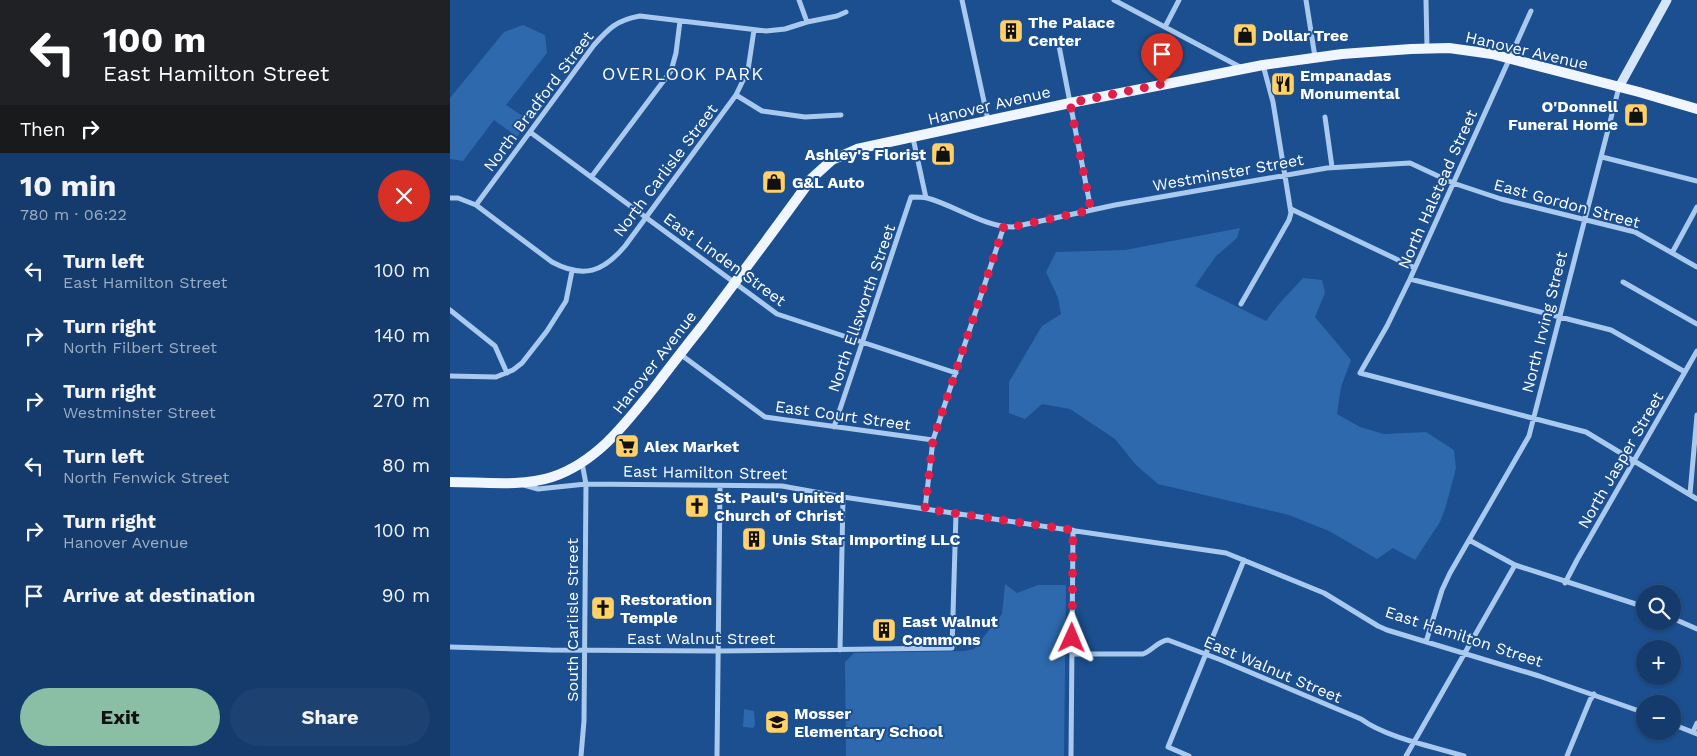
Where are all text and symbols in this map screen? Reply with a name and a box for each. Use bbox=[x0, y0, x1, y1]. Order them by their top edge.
place label: The Palace Center bbox=[1028, 13, 1115, 50]
building icon: The Palace Center bbox=[998, 18, 1024, 44]
text: 100 m bbox=[103, 19, 206, 61]
icon: left bbox=[20, 20, 85, 85]
shop icon: Dollar Tree bbox=[1232, 22, 1258, 48]
place label: Dollar Tree bbox=[1262, 26, 1349, 45]
street label: North Bradford Street bbox=[479, 27, 598, 175]
street label: Hanover Avenue bbox=[1464, 27, 1590, 74]
pin bbox=[1141, 33, 1183, 84]
icon: arrive bbox=[1148, 40, 1176, 68]
text: East Hamilton Street bbox=[103, 61, 329, 86]
district label: OVERLOOK PARK bbox=[602, 63, 764, 84]
place label: Empanadas Monumental bbox=[1300, 66, 1401, 103]
restaurant icon: Empanadas Monumental bbox=[1270, 71, 1296, 97]
street label: Hanover Avenue bbox=[926, 82, 1052, 129]
place label: O'Donnell Funeral Home bbox=[1508, 97, 1619, 134]
street label: North Carlisle Street bbox=[609, 100, 722, 240]
shop icon: O'Donnell Funeral Home bbox=[1623, 102, 1649, 128]
street label: North Halstead Street bbox=[1394, 107, 1481, 272]
icon: right bbox=[76, 115, 104, 143]
text: Then bbox=[20, 118, 66, 141]
shop icon: Ashley's Florist bbox=[930, 141, 956, 167]
place label: Ashley's Florist bbox=[805, 145, 926, 164]
street label: Westminster Street bbox=[1151, 150, 1305, 195]
text: 10 min bbox=[20, 168, 116, 203]
shop icon: G&L Auto bbox=[761, 169, 787, 195]
button: close bbox=[378, 170, 430, 222]
place label: G&L Auto bbox=[792, 173, 865, 192]
street label: East Gordon Street bbox=[1492, 175, 1642, 232]
text: 780 m · 06:22 bbox=[20, 205, 127, 224]
street label: East Linden Street bbox=[660, 209, 790, 310]
street label: North Ellsworth Street bbox=[824, 221, 899, 395]
street label: North Irving Street bbox=[1518, 249, 1571, 395]
text: Turn left bbox=[63, 250, 144, 273]
icon: left bbox=[20, 257, 48, 285]
text: 100 m bbox=[374, 259, 430, 282]
text: East Hamilton Street bbox=[63, 273, 227, 292]
street label: Hanover Avenue bbox=[608, 307, 700, 418]
text: Turn right bbox=[63, 315, 156, 338]
icon: right bbox=[20, 322, 48, 350]
text: 140 m bbox=[375, 324, 430, 347]
text: North Filbert Street bbox=[63, 338, 217, 357]
text: Turn right bbox=[63, 380, 156, 403]
icon: right bbox=[20, 387, 48, 415]
street label: North Jasper Street bbox=[1574, 388, 1667, 532]
text: 270 m bbox=[373, 389, 430, 412]
street label: East Court Street bbox=[774, 397, 912, 434]
text: Westminster Street bbox=[63, 403, 216, 422]
supermarket icon: Alex Market bbox=[614, 433, 640, 459]
place label: Alex Market bbox=[644, 437, 739, 456]
text: Turn left bbox=[63, 445, 144, 468]
icon: left bbox=[20, 452, 48, 480]
text: 80 m bbox=[382, 454, 430, 477]
street label: East Hamilton Street bbox=[623, 462, 788, 483]
text: North Fenwick Street bbox=[63, 468, 229, 487]
place label: St. Paul's United Church of Christ bbox=[714, 488, 845, 525]
church icon: St. Paul's United Church of Christ bbox=[684, 493, 710, 519]
text: Turn right bbox=[63, 510, 156, 533]
icon: right bbox=[20, 517, 48, 545]
text: 100 m bbox=[374, 519, 430, 542]
building icon: Unis Star Importing LLC bbox=[741, 526, 767, 552]
place label: Unis Star Importing LLC bbox=[772, 530, 960, 549]
text: Hanover Avenue bbox=[63, 533, 188, 552]
street label: South Carlisle Street bbox=[563, 538, 582, 702]
icon: arrive bbox=[20, 582, 48, 610]
text: Arrive at destination bbox=[63, 584, 255, 607]
text: 90 m bbox=[382, 584, 430, 607]
map controls bbox=[1636, 585, 1681, 740]
button: search bbox=[1636, 585, 1681, 630]
place label: Restoration Temple bbox=[620, 590, 712, 627]
church icon: Restoration Temple bbox=[590, 595, 616, 621]
street label: East Hamilton Street bbox=[1383, 602, 1545, 671]
position arrow bbox=[1045, 611, 1097, 663]
place label: East Walnut Commons bbox=[902, 612, 998, 649]
building icon: East Walnut Commons bbox=[871, 617, 897, 643]
street label: East Walnut Street bbox=[627, 629, 775, 648]
street label: East Walnut Street bbox=[1201, 632, 1345, 707]
button: + bbox=[1636, 640, 1681, 685]
button: Exit bbox=[20, 688, 220, 746]
button: Share bbox=[230, 688, 430, 746]
button: − bbox=[1636, 695, 1681, 740]
place label: Mosser Elementary School bbox=[794, 704, 944, 741]
school or university icon: Mosser Elementary School bbox=[764, 709, 790, 735]

